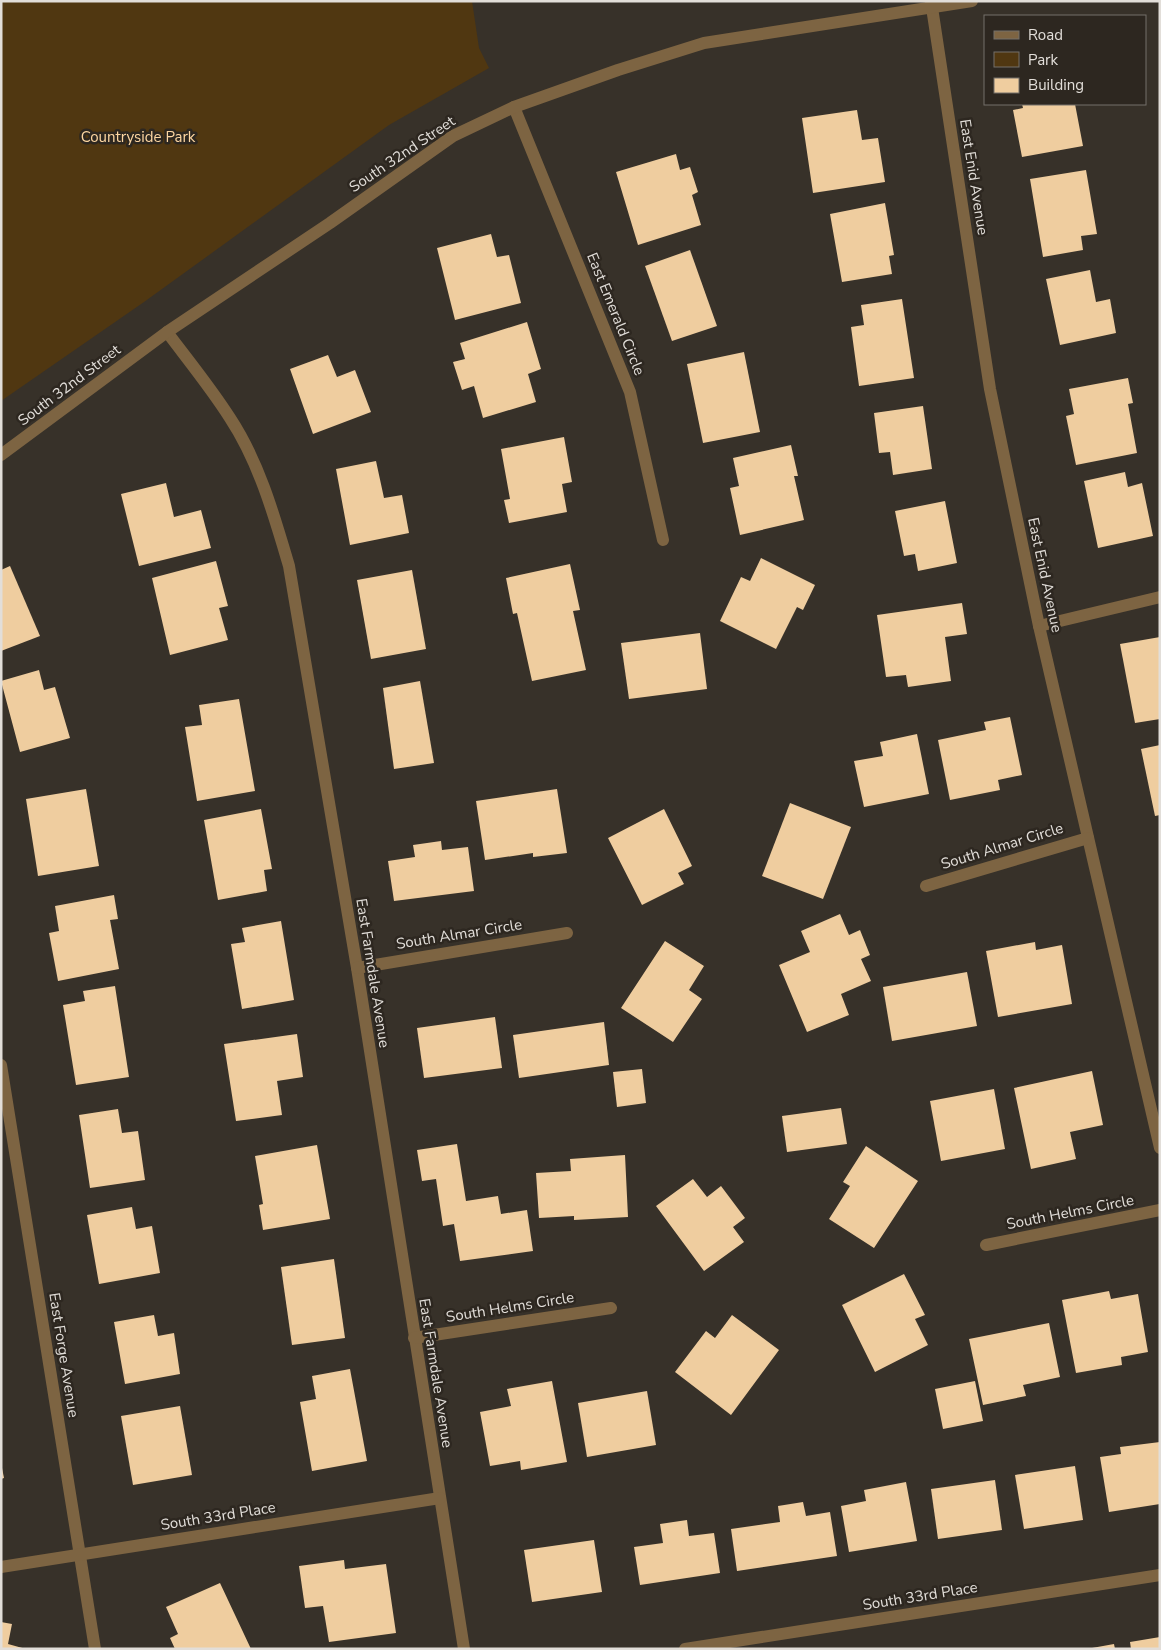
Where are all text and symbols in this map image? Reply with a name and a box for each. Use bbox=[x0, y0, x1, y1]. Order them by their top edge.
legend bbox=[984, 15, 1146, 105]
text: Road bbox=[1028, 25, 1063, 45]
text: Park bbox=[1028, 50, 1058, 70]
text: Building bbox=[1028, 75, 1084, 95]
street label: South 32nd Street bbox=[345, 111, 459, 197]
street label: East Enid Avenue bbox=[955, 118, 993, 236]
park label: Countryside Park bbox=[81, 127, 196, 147]
street label: East Emerald Circle bbox=[582, 250, 650, 378]
street label: South 32nd Street bbox=[14, 339, 125, 430]
street label: East Enid Avenue bbox=[1023, 516, 1067, 634]
street label: South Almar Circle bbox=[938, 818, 1066, 874]
street label: East Farmdale Avenue bbox=[351, 897, 395, 1049]
street label: South Almar Circle bbox=[395, 914, 523, 954]
street label: South Helms Circle bbox=[1005, 1190, 1135, 1234]
street label: South Helms Circle bbox=[444, 1287, 576, 1327]
street label: East Forge Avenue bbox=[44, 1291, 84, 1419]
street label: East Farmdale Avenue bbox=[414, 1297, 458, 1449]
street label: South 33rd Place bbox=[159, 1497, 277, 1535]
street label: South 33rd Place bbox=[861, 1577, 979, 1615]

